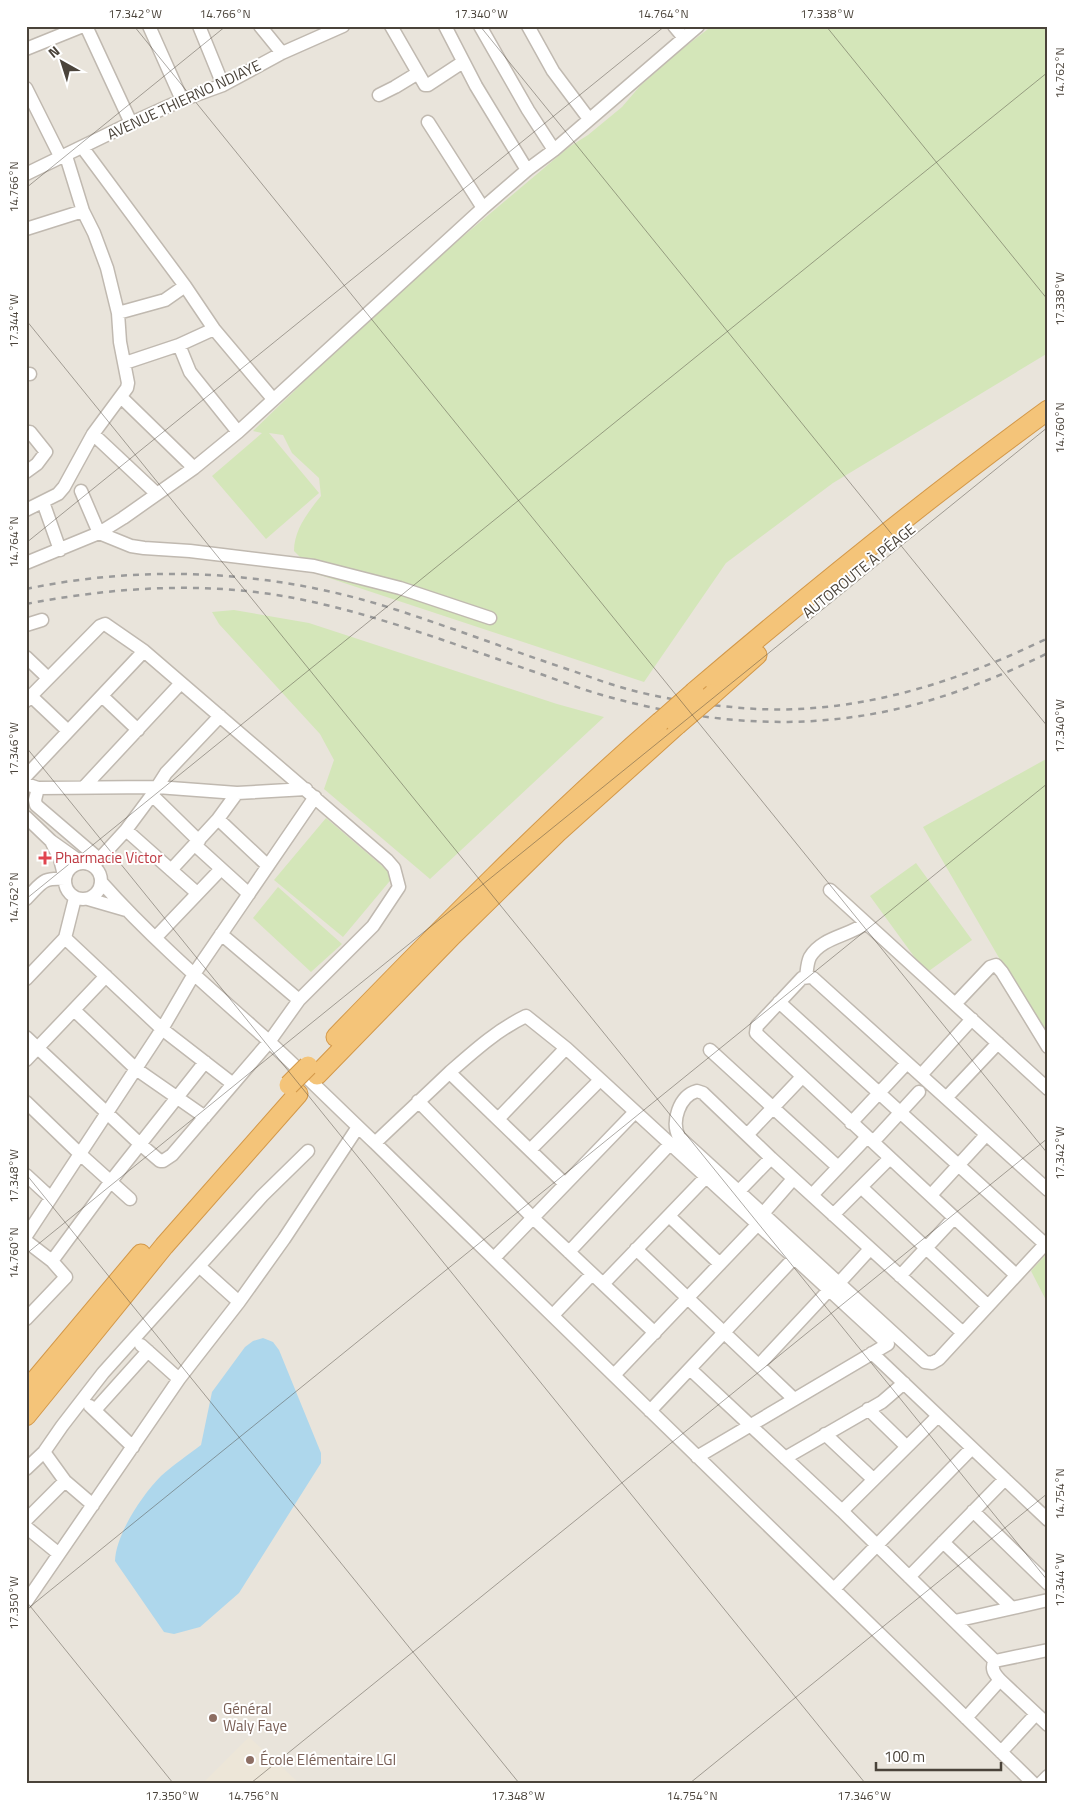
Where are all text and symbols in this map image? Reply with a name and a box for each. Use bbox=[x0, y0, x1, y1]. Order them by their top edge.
text: 17.342°W bbox=[108, 4, 162, 23]
text: 14.766°N bbox=[199, 4, 251, 23]
text: 17.340°W bbox=[454, 4, 508, 23]
text: 14.764°N bbox=[637, 4, 689, 23]
text: 17.338°W bbox=[800, 4, 854, 23]
north arrow bbox=[38, 38, 88, 88]
text: N bbox=[43, 40, 64, 63]
text: 14.762°N bbox=[1050, 47, 1069, 99]
street label: AVENUE THIERNO NDIAYE bbox=[103, 54, 265, 145]
text: 14.766°N bbox=[4, 161, 23, 213]
text: 17.338°W bbox=[1050, 272, 1069, 326]
text: 17.344°W bbox=[4, 294, 23, 348]
text: 14.760°N bbox=[1050, 402, 1069, 454]
text: 14.764°N bbox=[4, 516, 23, 568]
street label: AUTOROUTE À PÉAGE bbox=[797, 518, 920, 624]
text: 17.340°W bbox=[1050, 699, 1069, 753]
text: 17.346°W bbox=[4, 722, 23, 776]
place label: Pharmacie Victor bbox=[55, 846, 162, 869]
marker: Pharmacie Victor bbox=[39, 852, 51, 864]
text: 14.762°N bbox=[4, 872, 23, 924]
text: 17.342°W bbox=[1050, 1126, 1069, 1180]
text: 17.348°W bbox=[4, 1149, 23, 1203]
text: 14.760°N bbox=[4, 1227, 23, 1279]
text: 14.754°N bbox=[1050, 1468, 1069, 1520]
text: 17.344°W bbox=[1050, 1553, 1069, 1607]
text: 17.350°W bbox=[4, 1576, 23, 1630]
place label: Général Waly Faye bbox=[223, 1697, 287, 1737]
marker: Général Waly Faye bbox=[207, 1712, 219, 1724]
scale bar bbox=[876, 1739, 1002, 1771]
text: 100 m bbox=[884, 1745, 925, 1768]
place label: École Elémentaire LGI bbox=[260, 1748, 396, 1771]
marker: École Elémentaire LGI bbox=[244, 1754, 256, 1766]
text: 17.350°W bbox=[145, 1786, 199, 1805]
text: 14.756°N bbox=[227, 1786, 279, 1805]
text: 17.348°W bbox=[491, 1786, 545, 1805]
text: 14.754°N bbox=[666, 1786, 718, 1805]
text: 17.346°W bbox=[837, 1786, 891, 1805]

